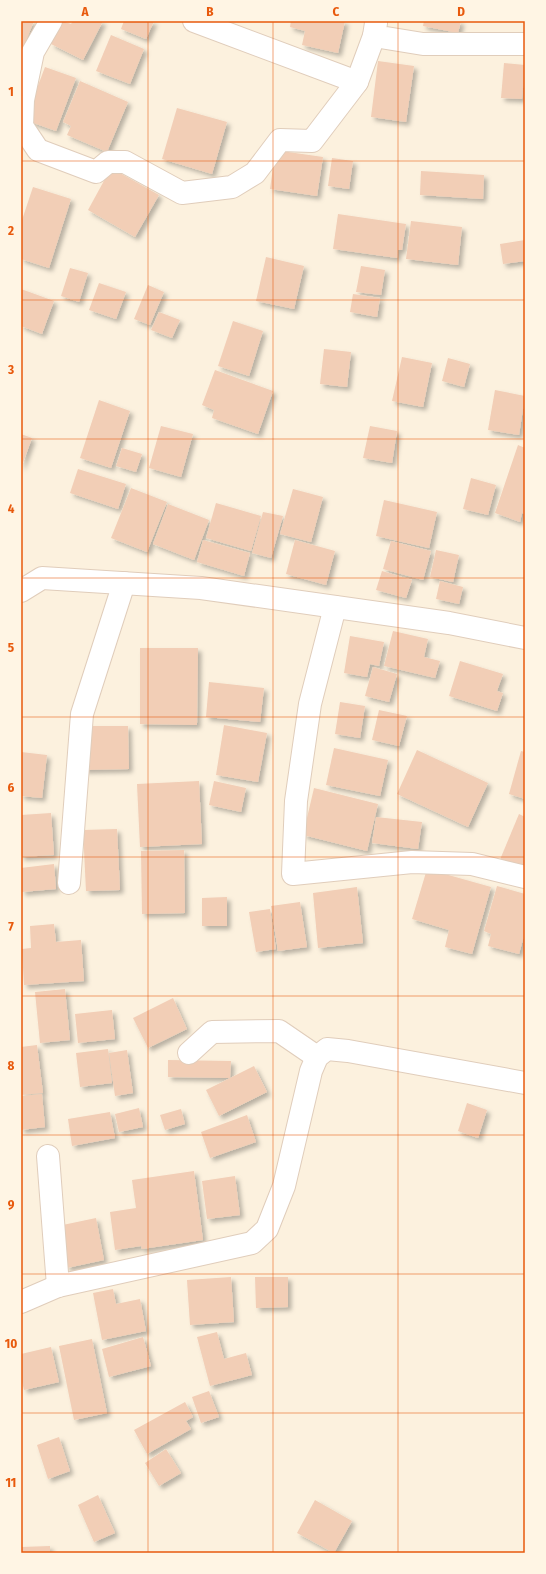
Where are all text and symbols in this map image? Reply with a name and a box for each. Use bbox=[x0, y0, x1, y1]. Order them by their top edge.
text: A bbox=[80, 4, 89, 19]
text: B bbox=[206, 4, 214, 19]
text: C bbox=[333, 4, 340, 19]
text: D bbox=[457, 4, 465, 19]
text: 1 bbox=[8, 84, 14, 99]
text: 2 bbox=[7, 223, 14, 238]
text: 3 bbox=[7, 362, 14, 377]
text: 4 bbox=[8, 501, 15, 516]
text: 5 bbox=[8, 640, 14, 655]
text: 6 bbox=[8, 780, 15, 795]
text: 7 bbox=[8, 919, 14, 934]
text: 8 bbox=[8, 1058, 15, 1073]
text: 9 bbox=[8, 1197, 15, 1212]
text: 10 bbox=[5, 1336, 17, 1351]
text: 11 bbox=[6, 1475, 16, 1490]

